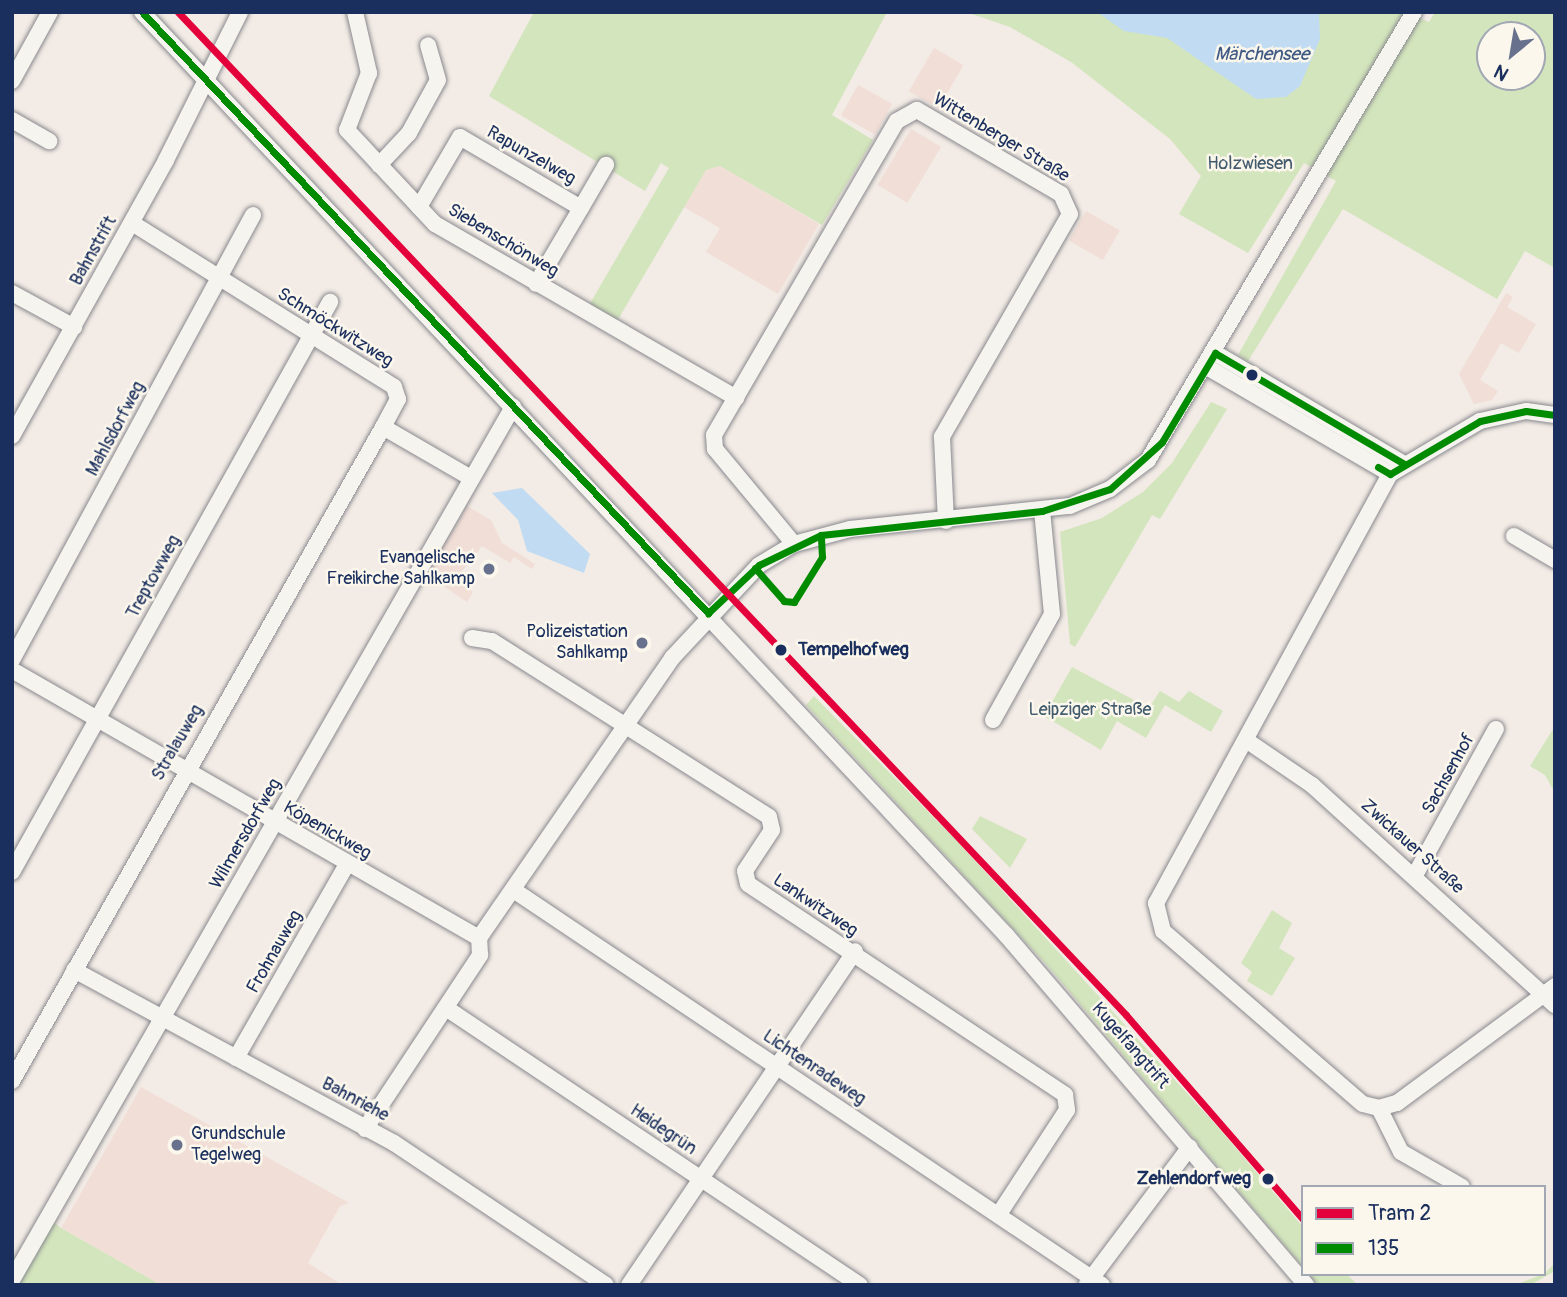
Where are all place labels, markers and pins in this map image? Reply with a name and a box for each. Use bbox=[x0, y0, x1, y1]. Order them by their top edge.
unlabelled marker bbox=[1245, 368, 1259, 382]
place label: Evangelische Freikirche Sahlkamp bbox=[327, 548, 475, 590]
marker: Evangelische Freikirche Sahlkamp bbox=[481, 561, 497, 577]
place label: Polizeistation Sahlkamp bbox=[526, 622, 628, 664]
marker: Polizeistation Sahlkamp bbox=[634, 635, 650, 651]
marker: Tempelhofweg bbox=[770, 639, 792, 661]
place label: Tempelhofweg bbox=[798, 639, 909, 661]
place label: Grundschule Tegelweg bbox=[191, 1124, 285, 1166]
marker: Grundschule Tegelweg bbox=[169, 1137, 185, 1153]
place label: Zehlendorfweg bbox=[1136, 1168, 1251, 1190]
marker: Zehlendorfweg bbox=[1257, 1168, 1279, 1190]

